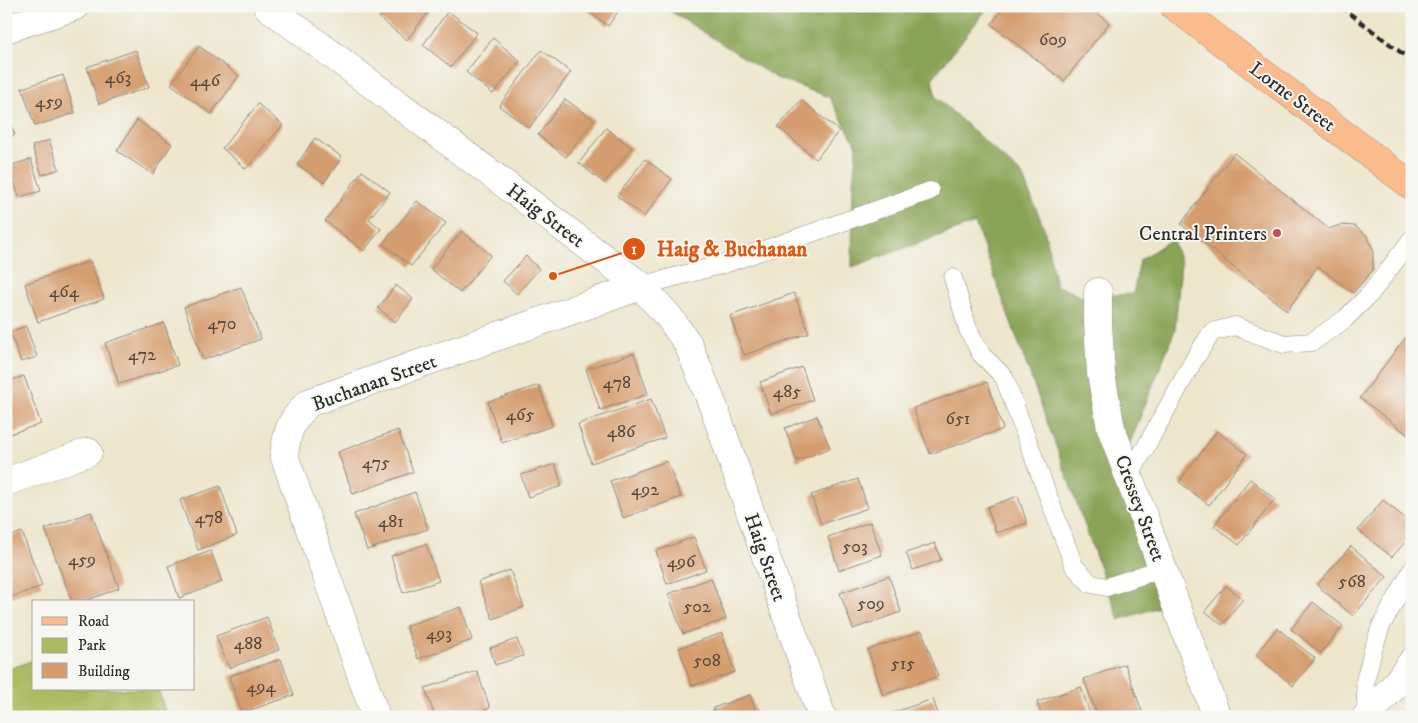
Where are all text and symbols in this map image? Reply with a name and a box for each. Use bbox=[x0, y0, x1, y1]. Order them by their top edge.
house number: 609 bbox=[1039, 29, 1067, 51]
street label: Lorne Street bbox=[1244, 57, 1340, 138]
house number: 463 bbox=[105, 67, 131, 89]
house number: 446 bbox=[190, 70, 221, 92]
house number: 459 bbox=[35, 91, 63, 113]
street label: Haig Street bbox=[501, 179, 589, 254]
place label: Central Printers bbox=[1139, 222, 1267, 247]
marker: Central Printers bbox=[1271, 227, 1283, 239]
callout: Haig & Buchanan bbox=[621, 231, 817, 267]
text: Haig & Buchanan bbox=[657, 237, 808, 263]
text: 1 bbox=[631, 240, 637, 259]
house number: 464 bbox=[49, 281, 80, 303]
house number: 470 bbox=[208, 313, 236, 335]
house number: 472 bbox=[128, 344, 156, 366]
street label: Buchanan Street bbox=[309, 349, 440, 418]
house number: 478 bbox=[603, 372, 631, 394]
house number: 485 bbox=[773, 381, 801, 403]
house number: 465 bbox=[506, 404, 534, 426]
house number: 651 bbox=[946, 408, 970, 430]
house number: 486 bbox=[607, 421, 636, 443]
house number: 475 bbox=[362, 452, 390, 474]
street label: Cressey Street bbox=[1109, 452, 1170, 565]
house number: 492 bbox=[631, 479, 659, 501]
house number: 478 bbox=[195, 507, 223, 529]
street label: Haig Street bbox=[738, 510, 791, 605]
house number: 481 bbox=[378, 511, 404, 533]
house number: 503 bbox=[842, 536, 868, 558]
house number: 459 bbox=[68, 549, 96, 571]
house number: 496 bbox=[667, 551, 696, 573]
house number: 568 bbox=[1338, 571, 1366, 593]
house number: 509 bbox=[857, 593, 885, 615]
house number: 502 bbox=[683, 596, 711, 618]
legend bbox=[32, 600, 195, 690]
text: Road bbox=[78, 612, 110, 631]
house number: 493 bbox=[426, 623, 452, 645]
house number: 488 bbox=[234, 633, 262, 655]
text: Park bbox=[78, 636, 107, 655]
house number: 508 bbox=[693, 650, 721, 672]
house number: 515 bbox=[891, 653, 915, 675]
text: Building bbox=[78, 662, 130, 681]
house number: 494 bbox=[246, 676, 276, 698]

